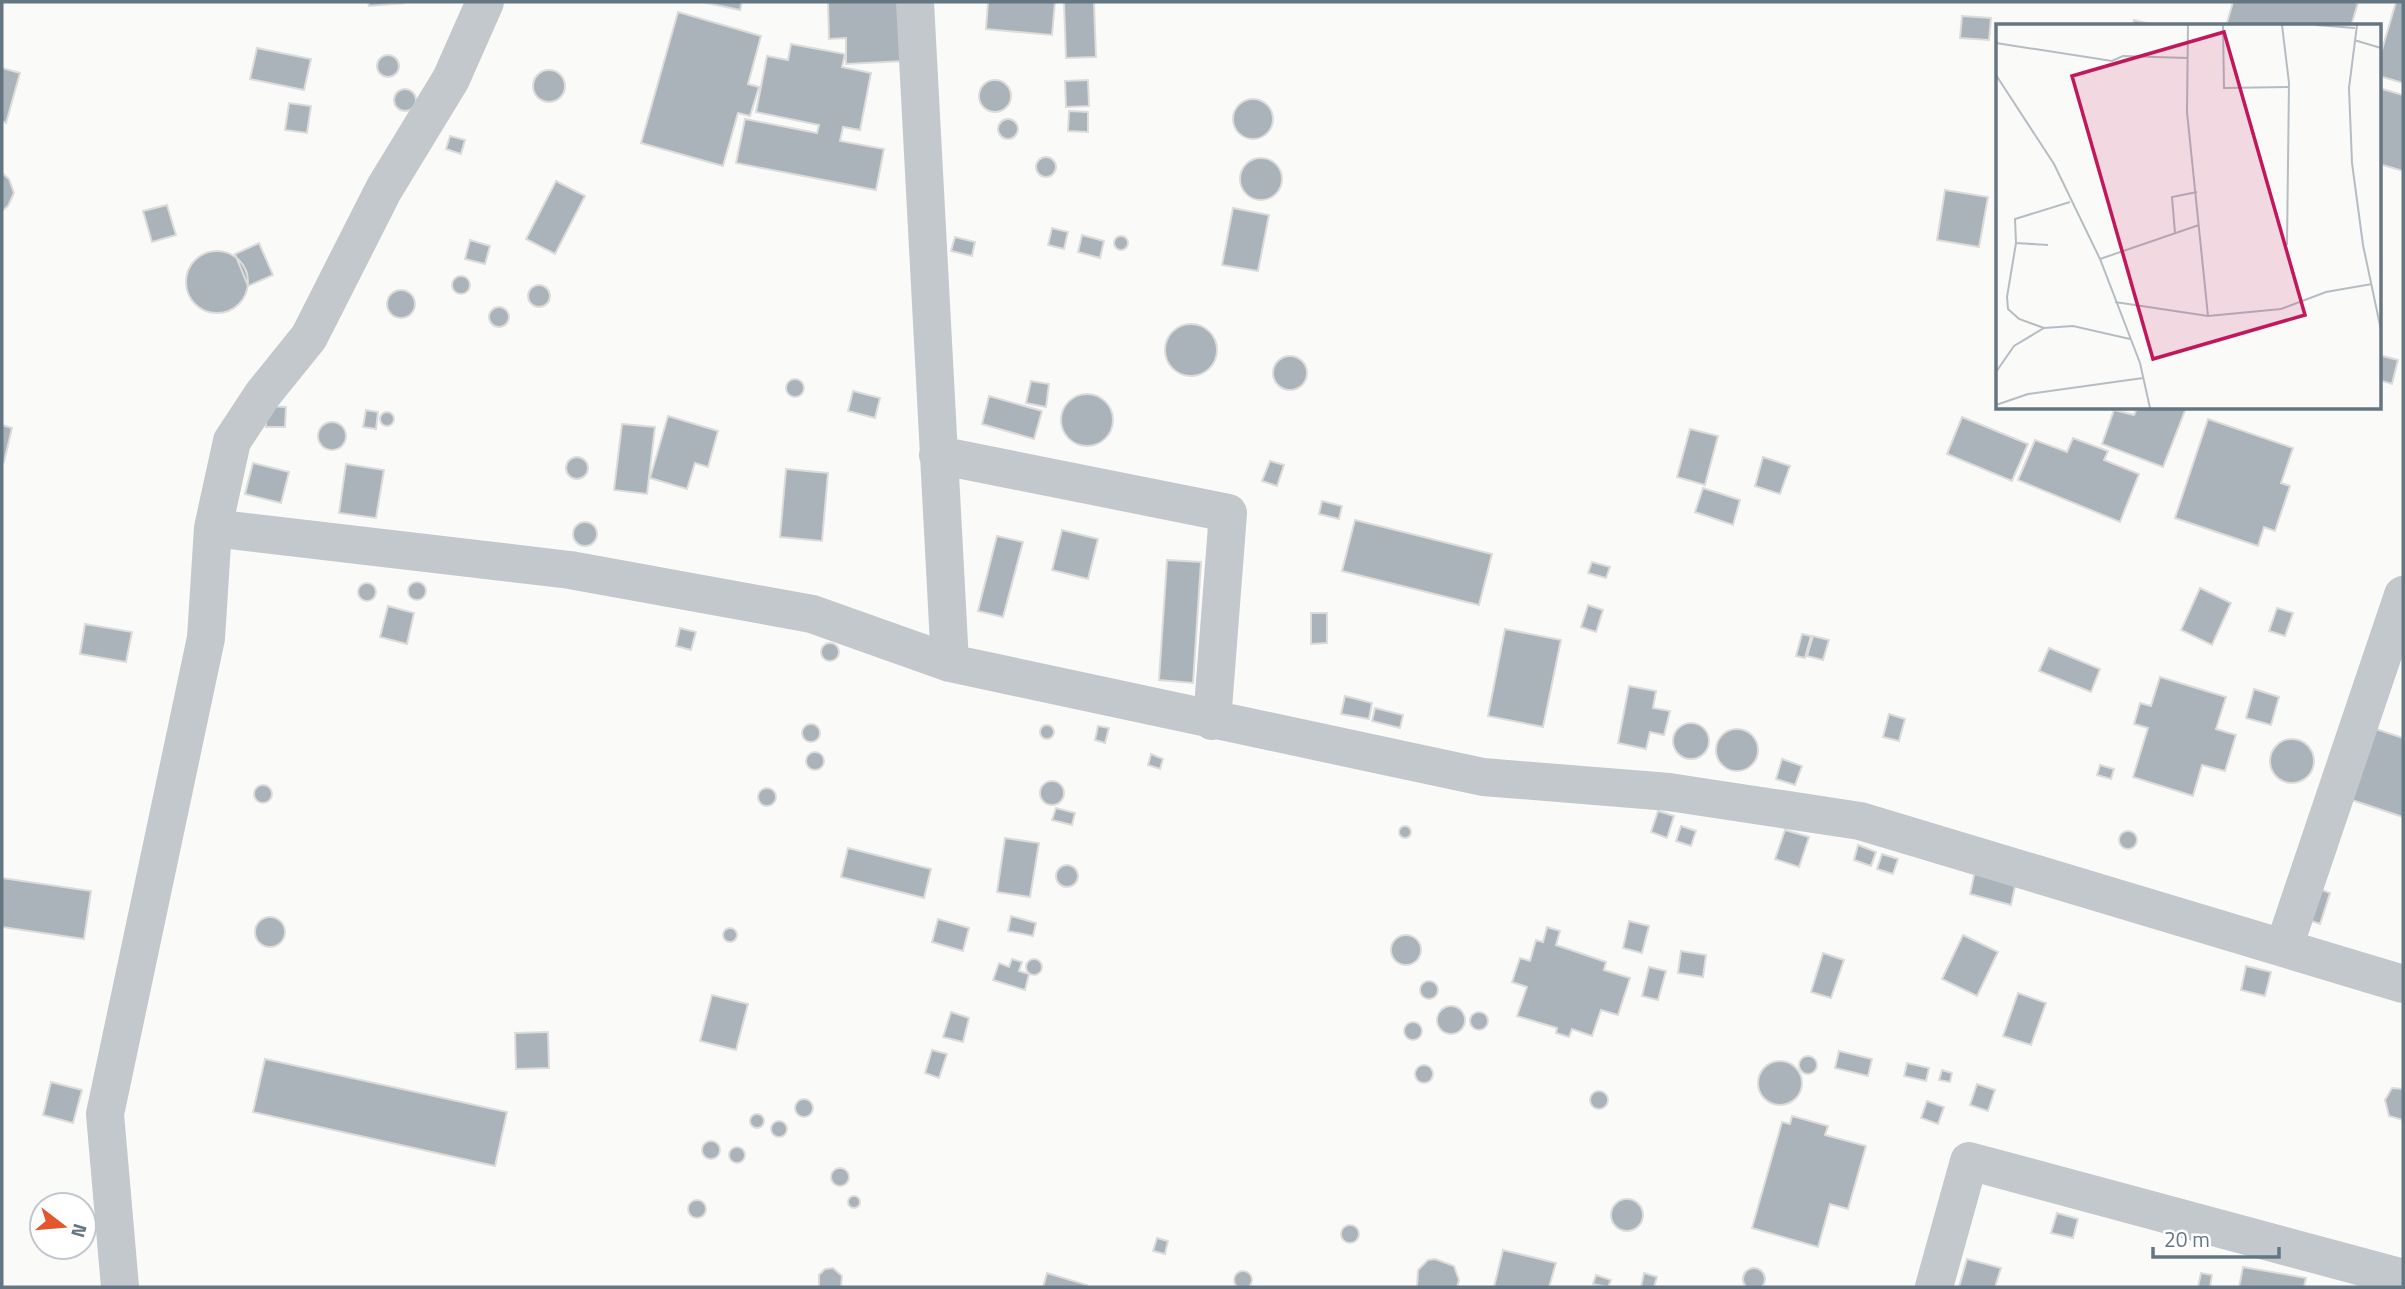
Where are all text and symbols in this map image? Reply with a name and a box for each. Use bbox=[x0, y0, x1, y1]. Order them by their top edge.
inset map bbox=[1996, 24, 2380, 410]
north arrow bbox=[28, 1191, 98, 1261]
scale bar bbox=[2153, 1216, 2279, 1260]
text: N bbox=[64, 1220, 96, 1241]
text: 20 m bbox=[2164, 1223, 2210, 1255]

